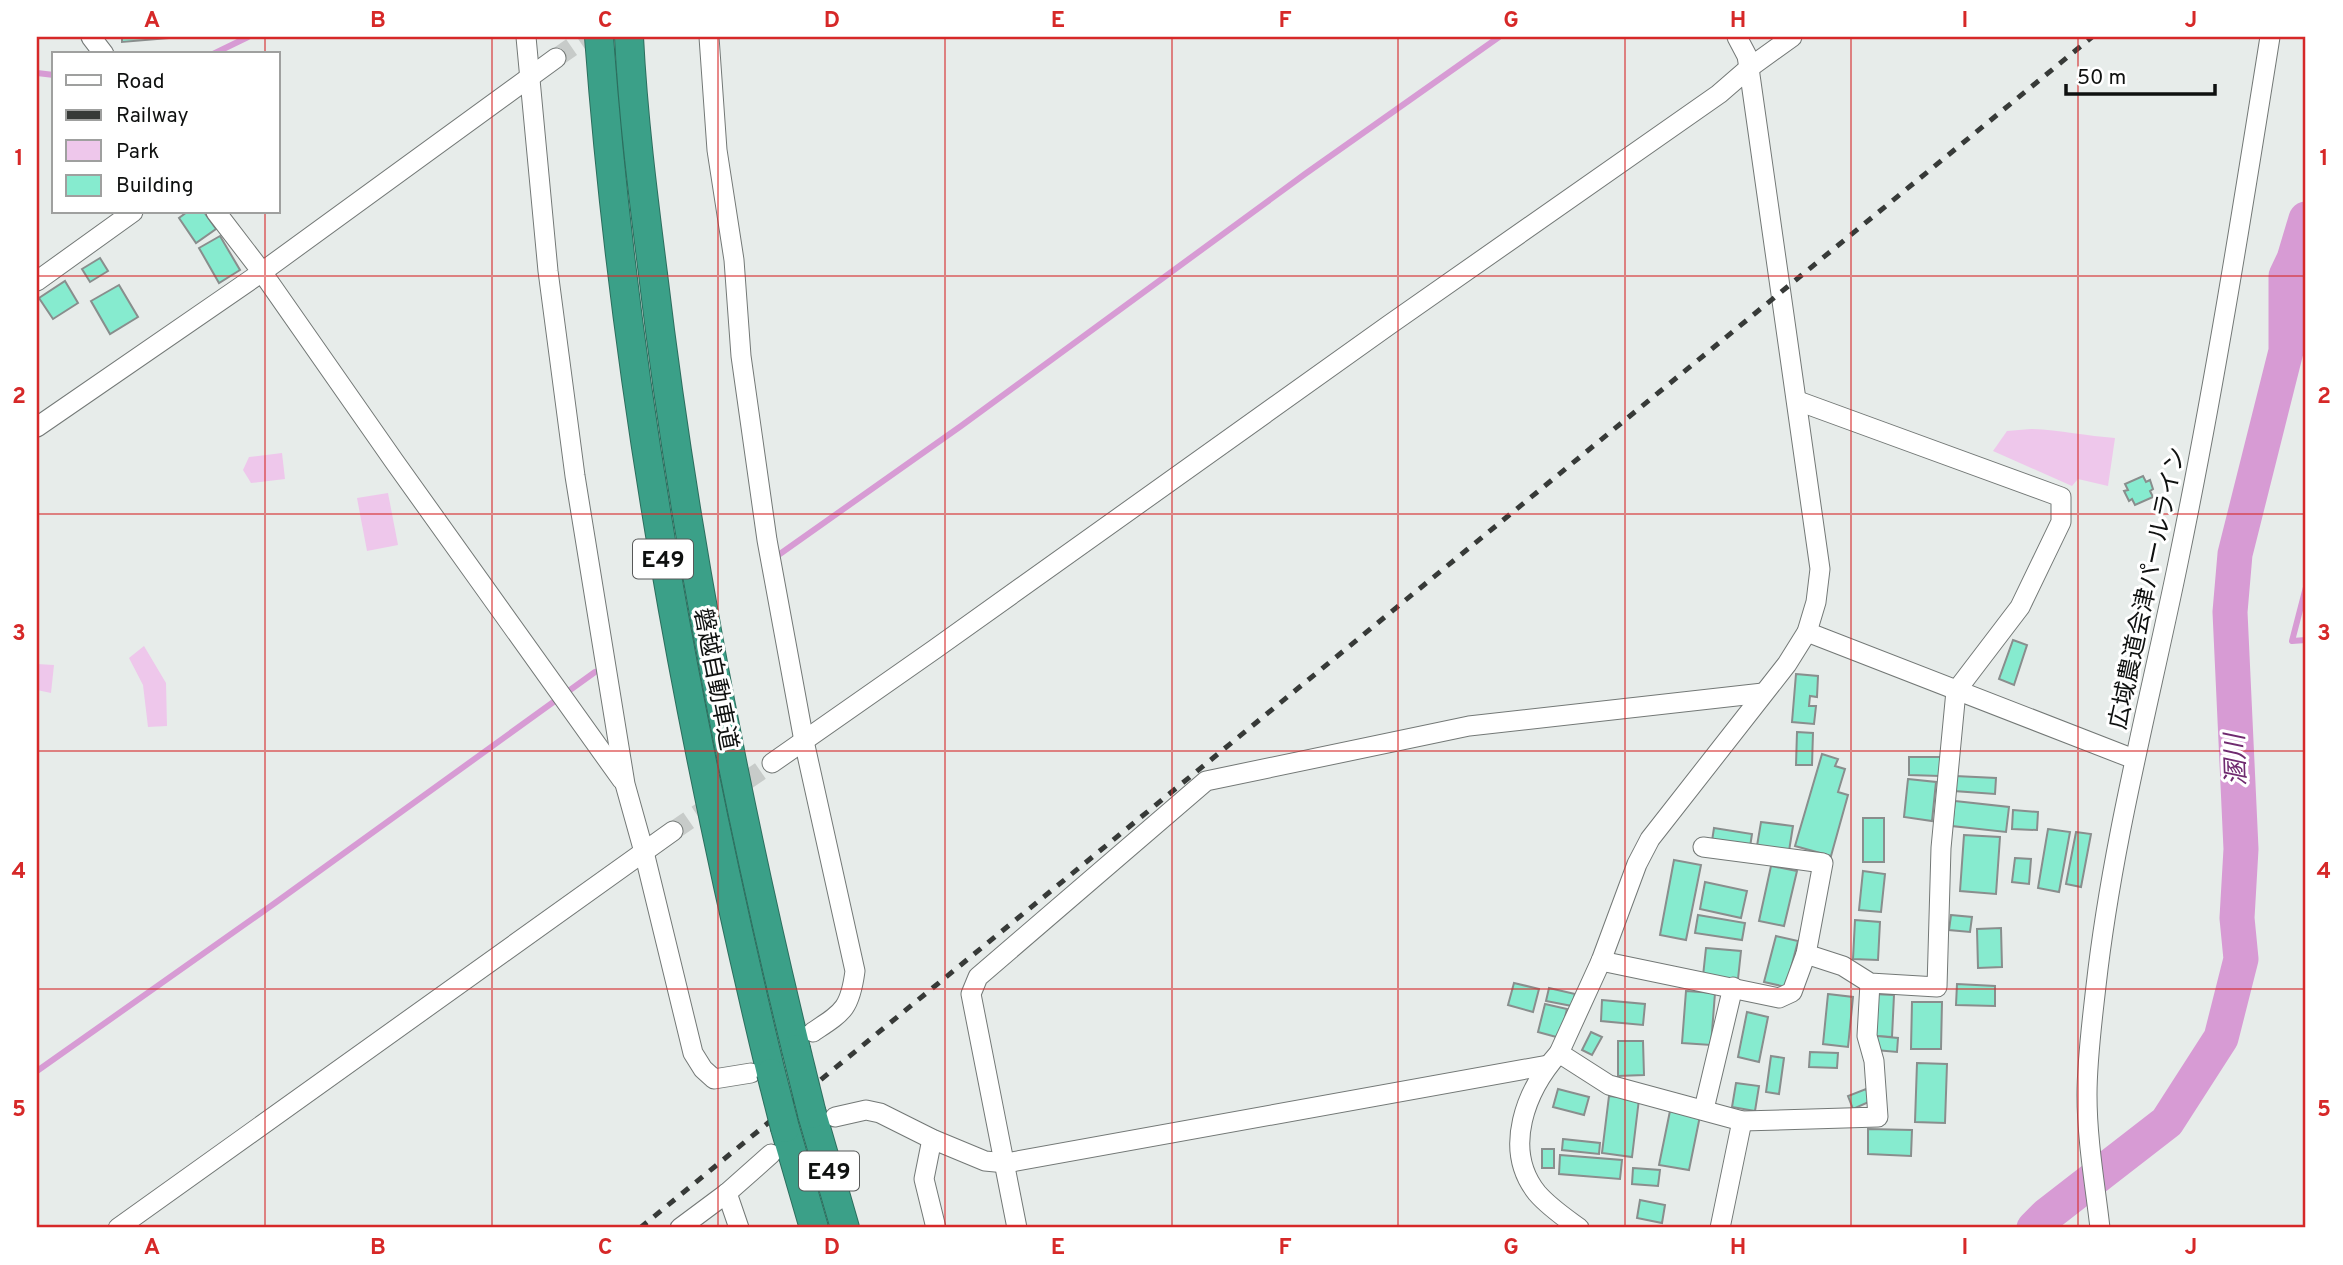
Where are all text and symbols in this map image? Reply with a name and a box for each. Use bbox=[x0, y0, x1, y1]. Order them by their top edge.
text: A bbox=[144, 7, 160, 36]
text: B bbox=[370, 7, 386, 36]
text: C bbox=[598, 7, 612, 36]
text: D bbox=[824, 7, 840, 36]
text: E bbox=[1051, 7, 1065, 36]
text: F bbox=[1278, 7, 1292, 36]
text: G bbox=[1503, 7, 1519, 36]
text: H bbox=[1730, 7, 1746, 36]
text: I bbox=[1962, 7, 1968, 36]
text: J bbox=[2185, 7, 2197, 36]
legend bbox=[52, 52, 280, 214]
scale bar bbox=[2066, 52, 2215, 96]
text: 50 m bbox=[2077, 65, 2126, 92]
text: Road bbox=[116, 69, 165, 96]
text: Railway bbox=[116, 103, 189, 130]
text: Park bbox=[116, 139, 159, 166]
text: 1 bbox=[14, 145, 24, 174]
text: 1 bbox=[2319, 145, 2329, 174]
text: Building bbox=[116, 173, 194, 200]
text: 2 bbox=[12, 383, 26, 412]
text: 2 bbox=[2317, 383, 2331, 412]
street label: 広域農道会津パールライン bbox=[2104, 444, 2194, 732]
road number: E49 bbox=[633, 540, 693, 579]
street label: 磐越自動車道 bbox=[686, 606, 742, 753]
text: 3 bbox=[12, 620, 26, 649]
text: 3 bbox=[2317, 620, 2331, 649]
water label: 溷川 bbox=[2220, 730, 2255, 786]
text: 4 bbox=[12, 858, 26, 887]
text: 4 bbox=[2317, 858, 2331, 887]
text: 5 bbox=[12, 1096, 26, 1125]
text: 5 bbox=[2317, 1096, 2331, 1125]
road number: E49 bbox=[799, 1152, 859, 1190]
text: A bbox=[144, 1234, 160, 1263]
text: B bbox=[370, 1234, 386, 1263]
text: C bbox=[598, 1234, 612, 1263]
text: D bbox=[824, 1234, 840, 1263]
text: E bbox=[1051, 1234, 1065, 1263]
text: F bbox=[1278, 1234, 1292, 1263]
text: G bbox=[1503, 1234, 1519, 1263]
text: H bbox=[1730, 1234, 1746, 1263]
text: I bbox=[1962, 1234, 1968, 1263]
text: J bbox=[2185, 1234, 2197, 1263]

